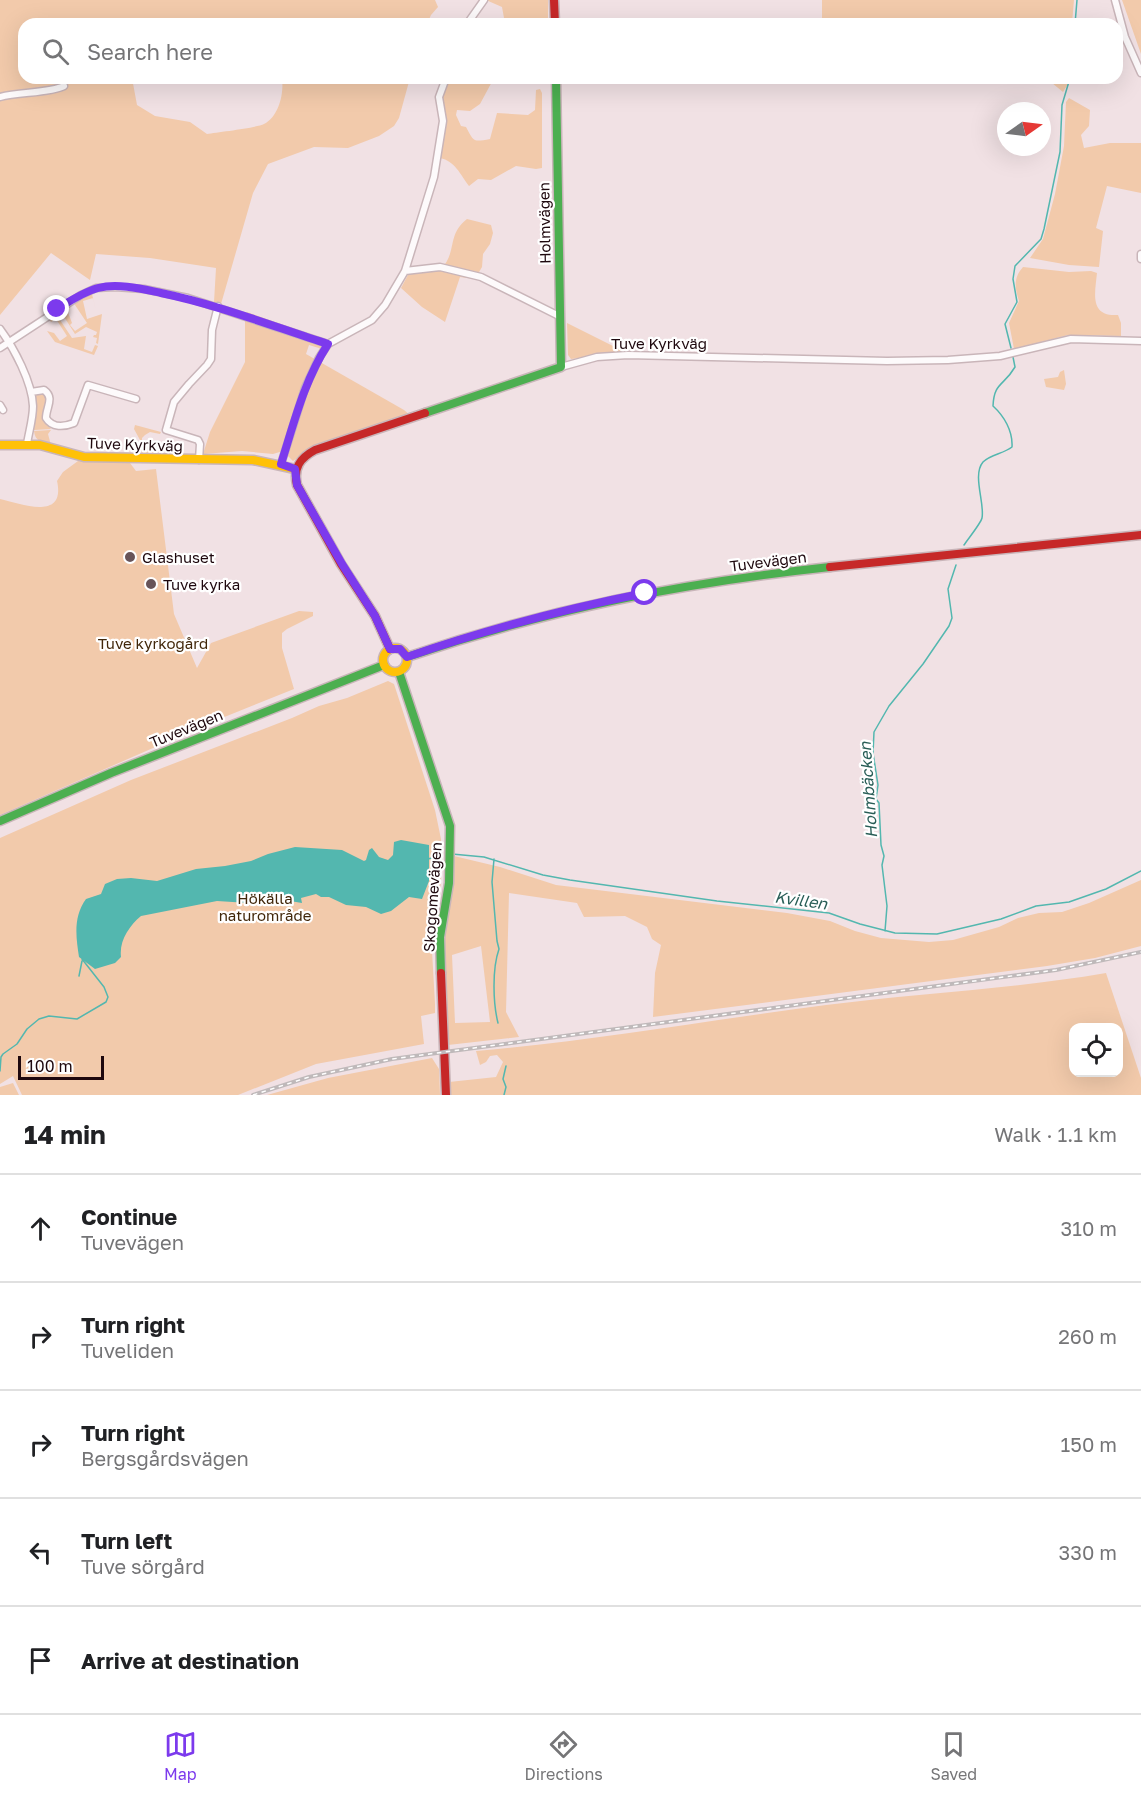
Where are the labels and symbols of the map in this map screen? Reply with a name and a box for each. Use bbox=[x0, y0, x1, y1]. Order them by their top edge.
north arrow bbox=[997, 102, 1051, 156]
street label: Holmvägen bbox=[534, 182, 554, 264]
route end bbox=[43, 295, 69, 321]
street label: Tuve Kyrkväg bbox=[611, 334, 707, 352]
street label: Tuve Kyrkväg bbox=[87, 433, 183, 455]
street label: Tuvevägen bbox=[729, 547, 807, 575]
place label: Glashuset bbox=[142, 548, 215, 566]
marker: Glashuset bbox=[123, 550, 137, 564]
place label: Tuve kyrka bbox=[163, 575, 240, 593]
marker: Tuve kyrka bbox=[144, 577, 158, 591]
route start bbox=[631, 579, 657, 605]
park label: Tuve kyrkogård bbox=[98, 634, 208, 652]
street label: Tuvevägen bbox=[147, 705, 225, 751]
water label: Holmbäcken bbox=[855, 740, 881, 839]
street label: Skogomevägen bbox=[419, 841, 445, 953]
water label: Kvillen bbox=[773, 886, 830, 914]
park label: Hökälla naturområde bbox=[219, 889, 312, 924]
scale bar bbox=[18, 1053, 104, 1080]

